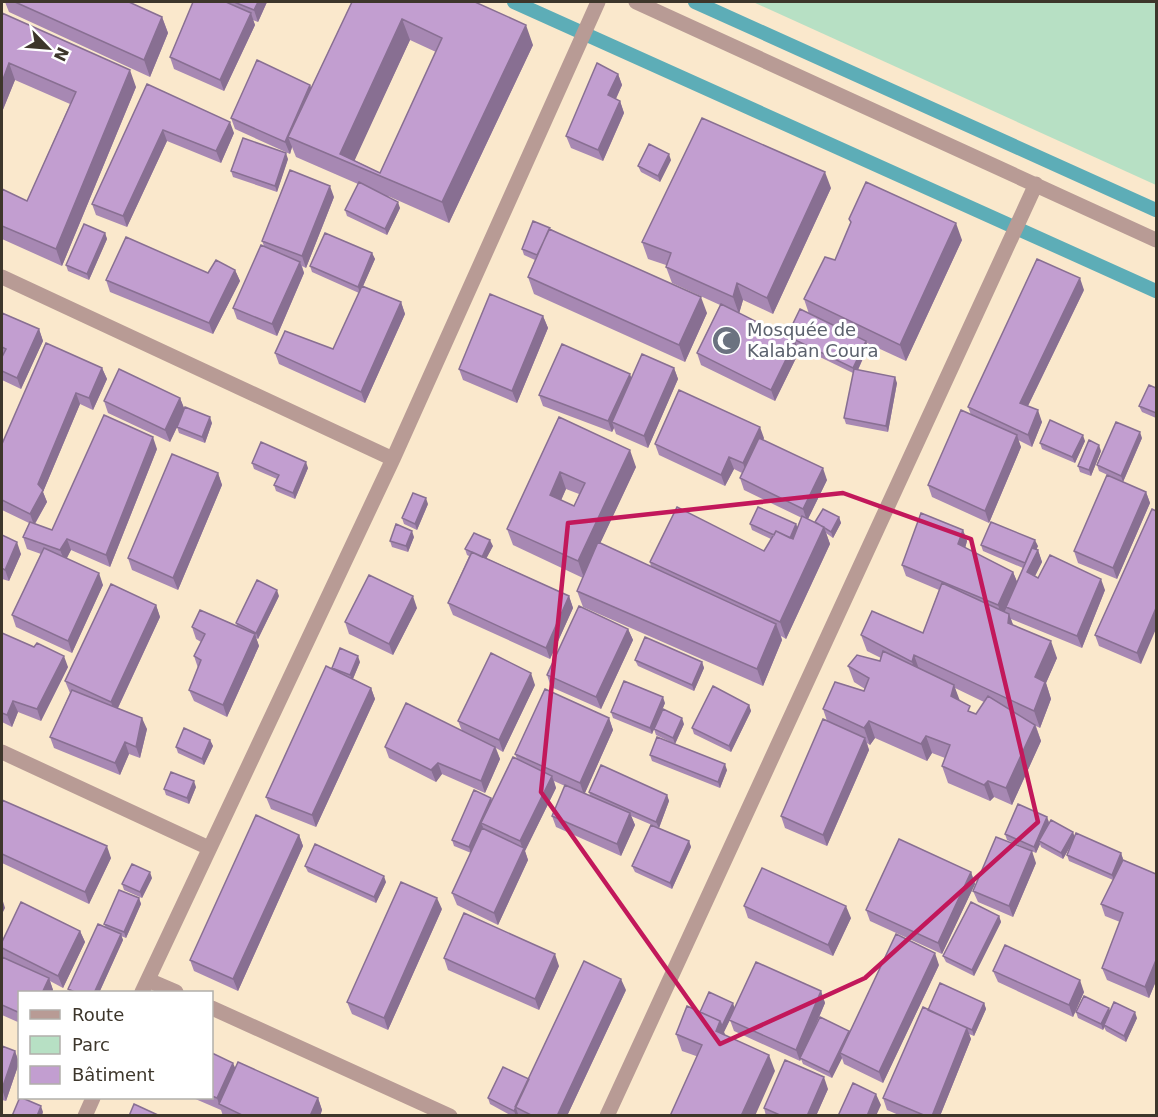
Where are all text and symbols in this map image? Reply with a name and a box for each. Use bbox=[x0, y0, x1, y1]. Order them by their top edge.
north arrow bbox=[18, 18, 78, 78]
text: N bbox=[50, 44, 73, 64]
place label: Mosquée de Kalaban Coura bbox=[747, 319, 879, 361]
mosque icon: Mosquée de Kalaban Coura bbox=[710, 324, 742, 356]
legend bbox=[18, 991, 213, 1099]
text: Route bbox=[72, 1004, 124, 1025]
text: Parc bbox=[72, 1034, 110, 1055]
text: Bâtiment bbox=[72, 1064, 155, 1085]

